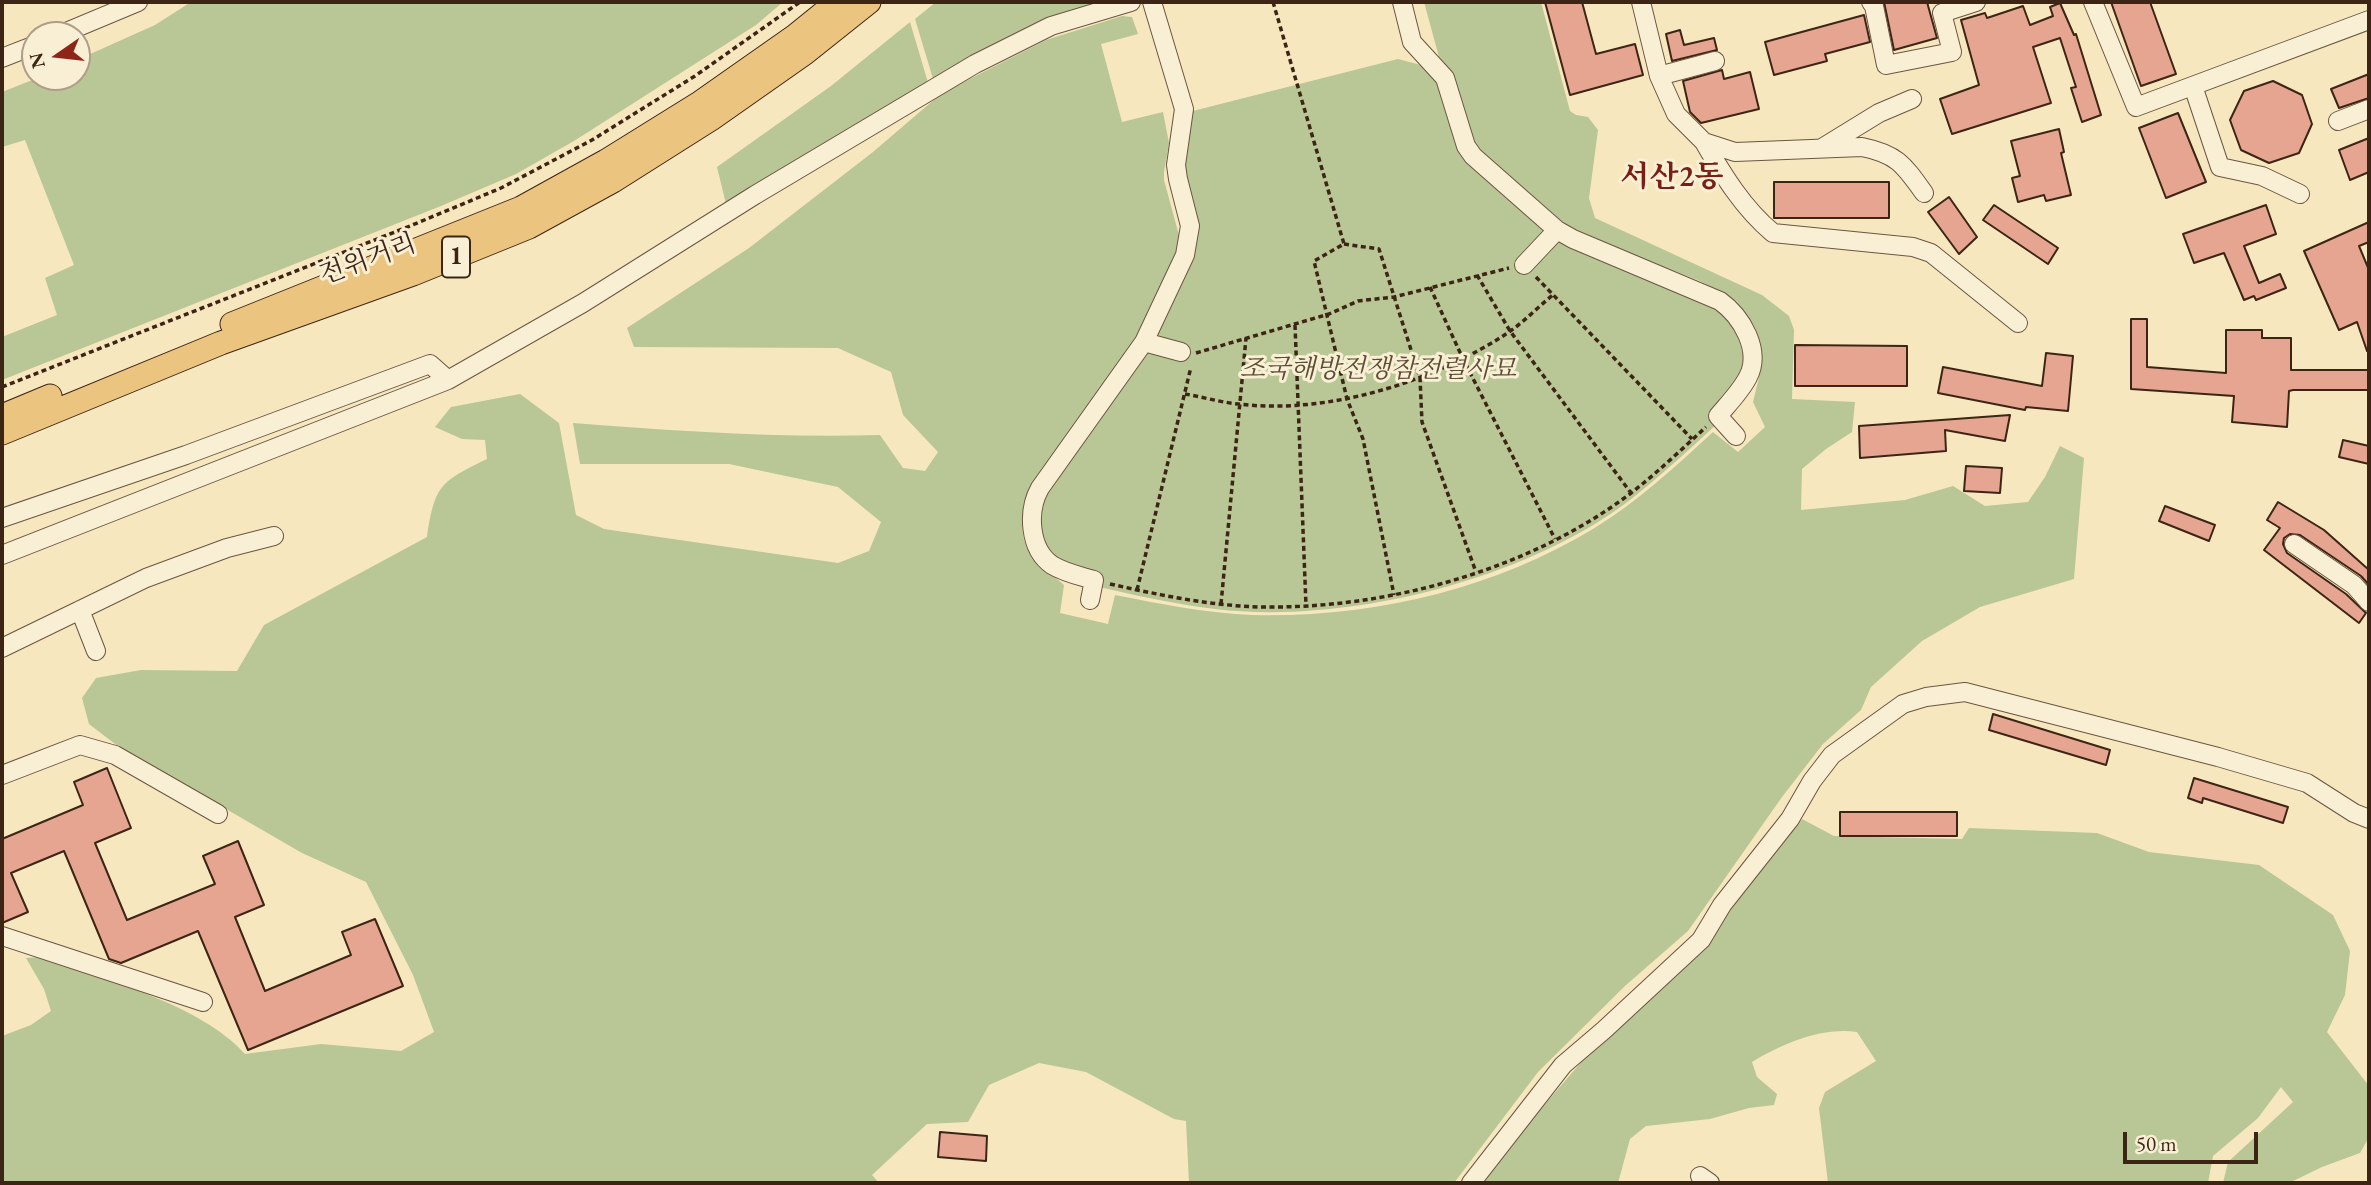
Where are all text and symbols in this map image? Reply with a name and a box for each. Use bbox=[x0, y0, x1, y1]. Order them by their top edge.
north arrow bbox=[21, 21, 91, 91]
text: N bbox=[23, 50, 51, 71]
district label: 서산2동 bbox=[1621, 160, 1723, 196]
street label: 전위거리 bbox=[315, 228, 421, 292]
road number: 1 bbox=[442, 236, 470, 278]
park label: 조국해방전쟁참전렬사묘 bbox=[1240, 354, 1516, 386]
scale bar bbox=[2126, 1118, 2261, 1162]
text: 50 m bbox=[2136, 1130, 2177, 1157]

